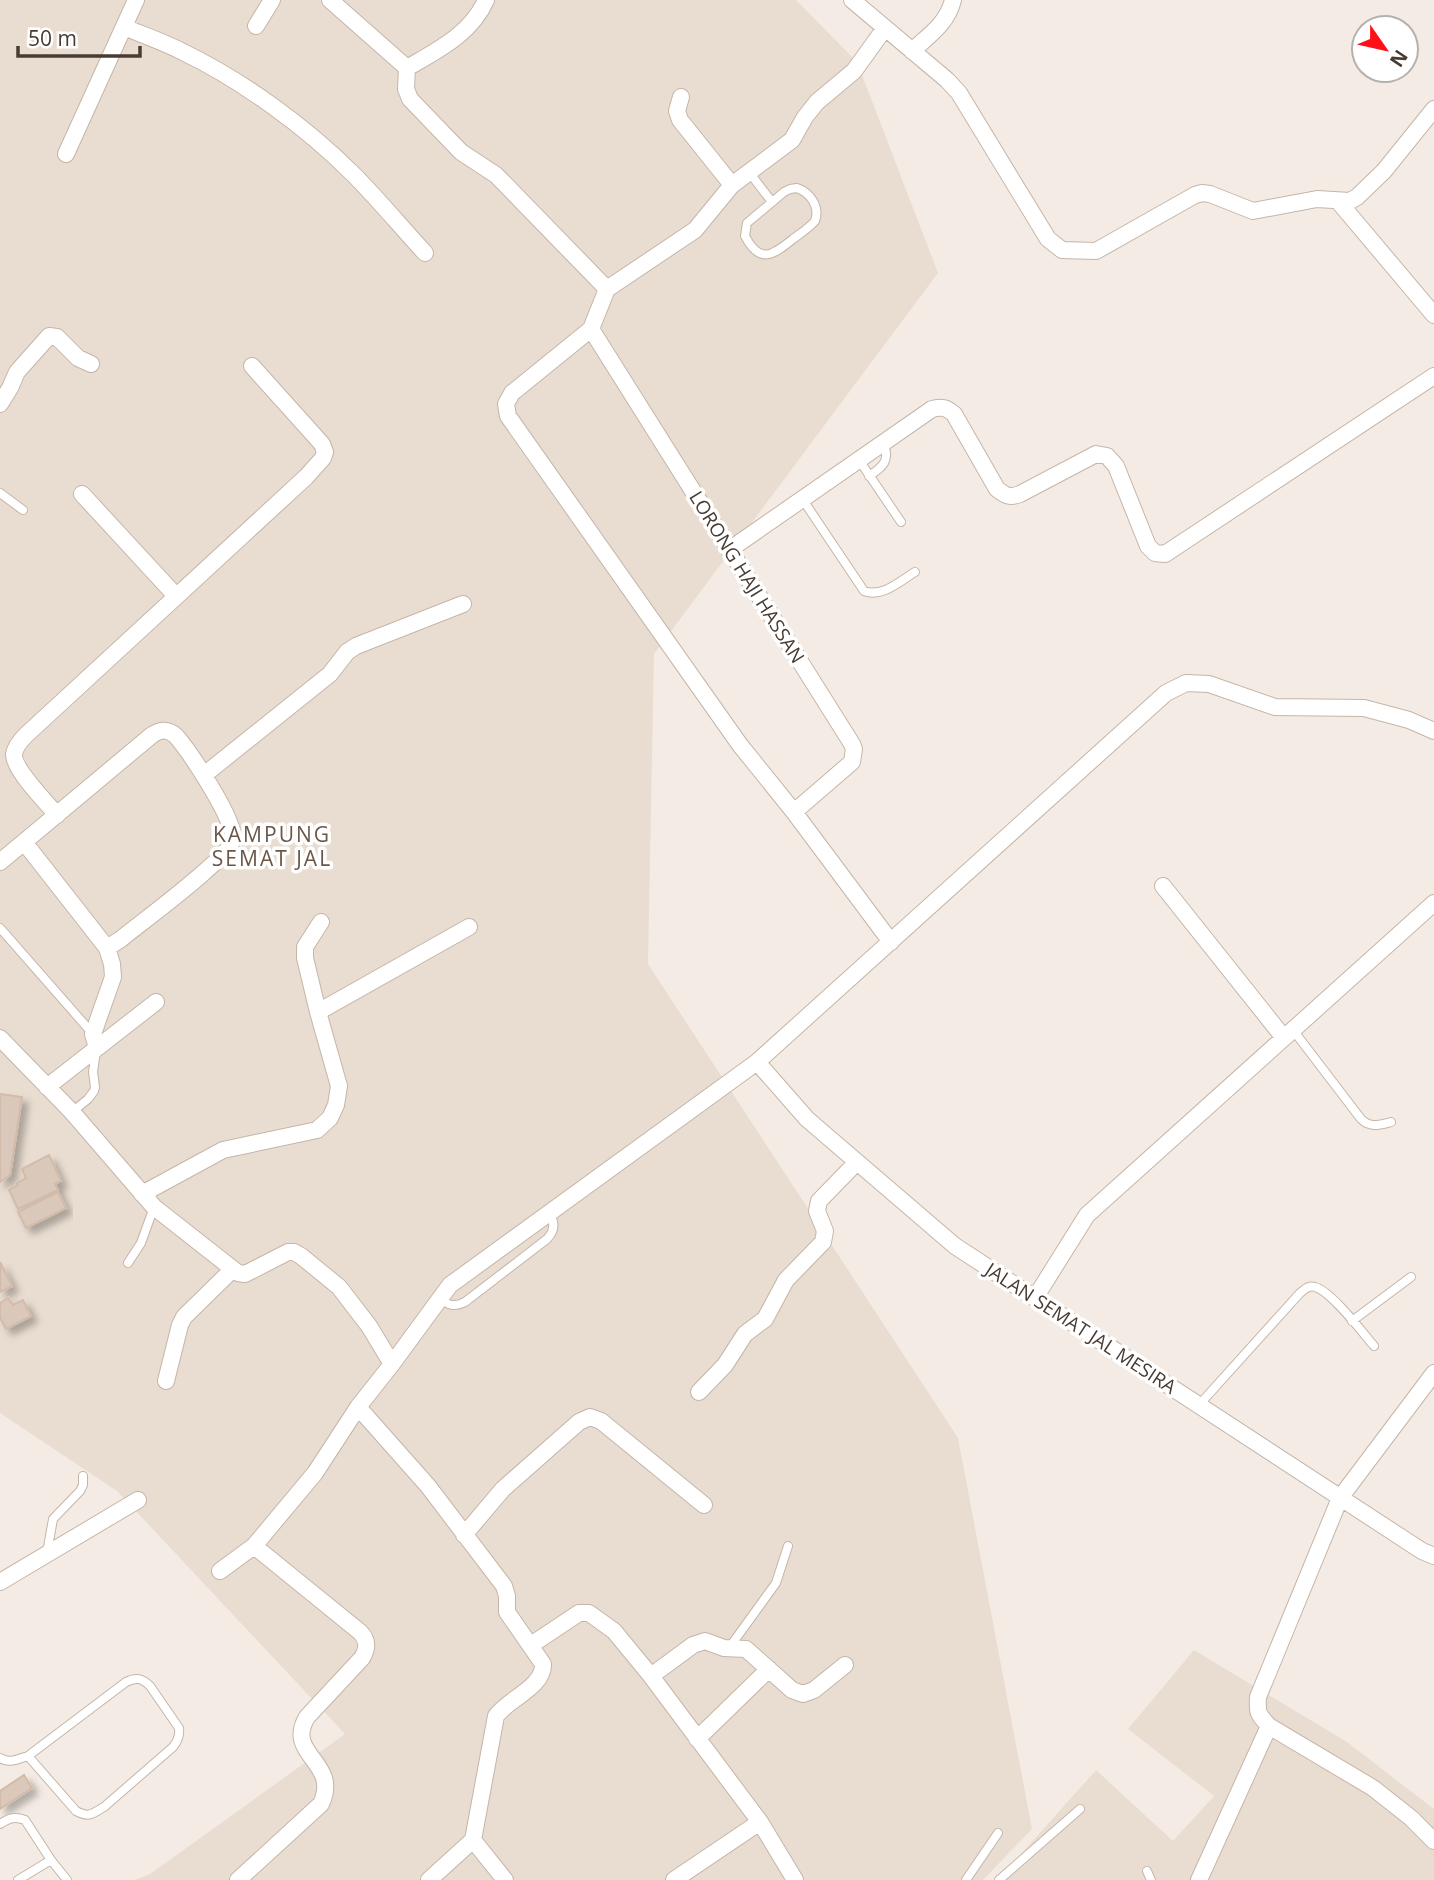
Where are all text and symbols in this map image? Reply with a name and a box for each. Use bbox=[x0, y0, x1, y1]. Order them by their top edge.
scale bar bbox=[18, 14, 140, 58]
north arrow bbox=[1350, 14, 1420, 84]
text: 50 m bbox=[28, 24, 77, 52]
text: N bbox=[1384, 45, 1414, 72]
street label: LORONG HAJI HASSAN bbox=[683, 486, 811, 668]
district label: KAMPUNG SEMAT JAL bbox=[212, 820, 332, 872]
street label: JALAN SEMAT JAL MESIRA bbox=[979, 1255, 1182, 1400]

